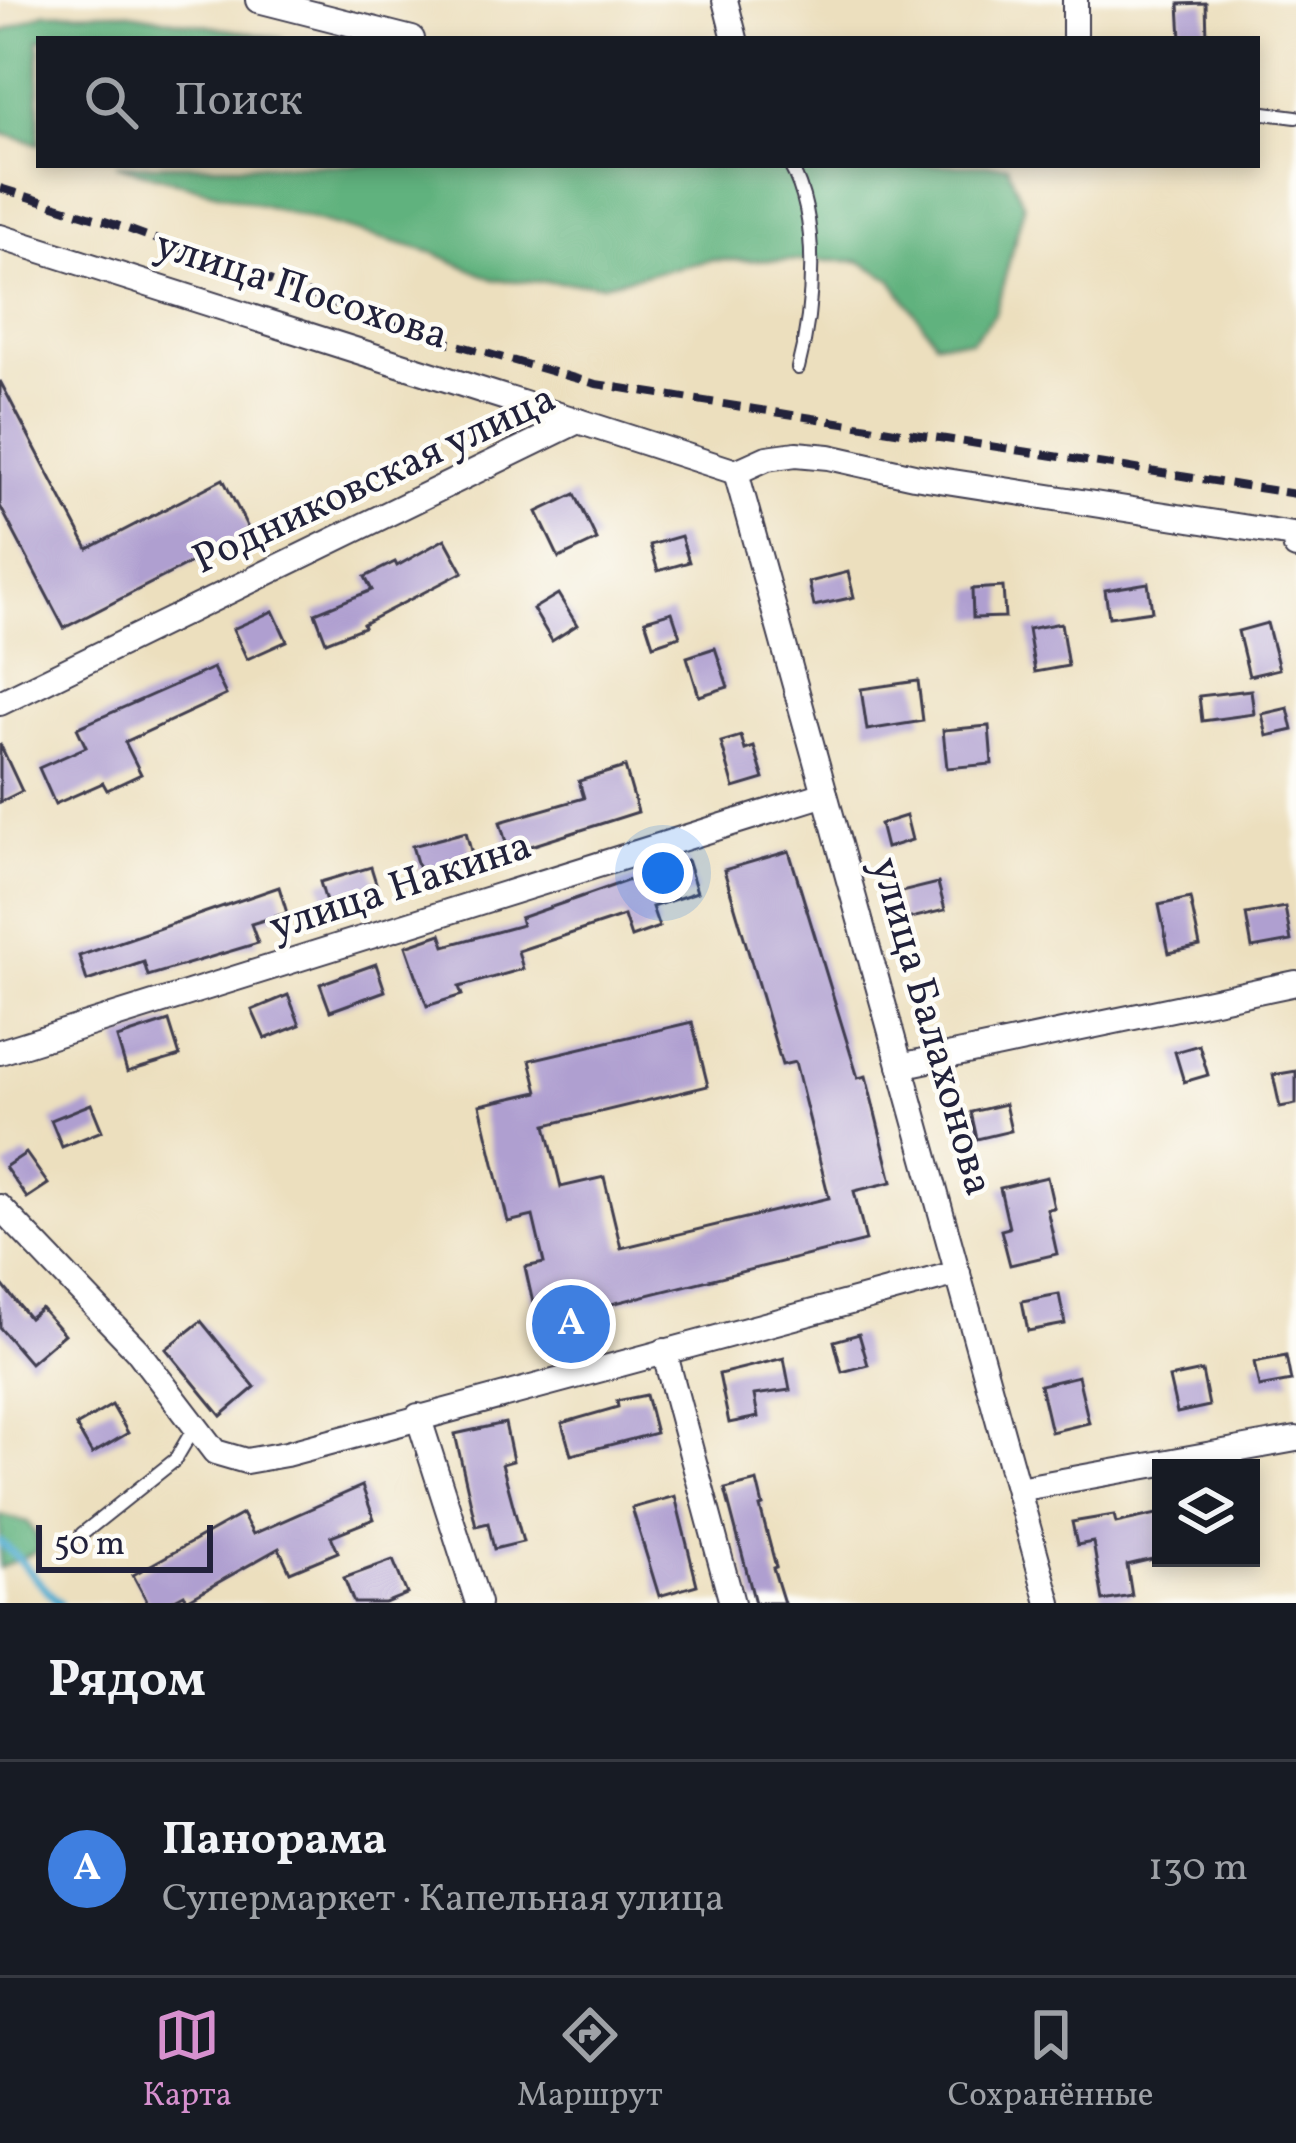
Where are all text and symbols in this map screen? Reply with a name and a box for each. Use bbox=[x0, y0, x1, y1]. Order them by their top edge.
search box bbox=[36, 36, 1260, 168]
icon: search bbox=[78, 69, 144, 135]
text: Поиск bbox=[174, 71, 303, 134]
street label: улица Посохова bbox=[147, 217, 455, 367]
street label: Родниковская улица bbox=[184, 371, 566, 591]
street label: улица Накина bbox=[262, 818, 540, 958]
your location bbox=[633, 843, 693, 903]
street label: улица Балахонова bbox=[854, 851, 1006, 1203]
pin: A bbox=[532, 1279, 610, 1369]
map controls bbox=[1152, 1459, 1260, 1567]
button: layers bbox=[1152, 1459, 1260, 1567]
scale bar bbox=[36, 1519, 213, 1572]
text: 50 m bbox=[54, 1523, 125, 1569]
text: Рядом bbox=[48, 1646, 206, 1717]
text: Панорама bbox=[162, 1810, 387, 1873]
text: A bbox=[73, 1842, 101, 1896]
text: 130 m bbox=[1148, 1842, 1248, 1896]
text: Супермаркет · Капельная улица bbox=[162, 1873, 725, 1927]
tab: Карта bbox=[142, 2002, 232, 2120]
tab: Маршрут bbox=[517, 2002, 663, 2120]
tab: Сохранённые bbox=[948, 2002, 1153, 2120]

